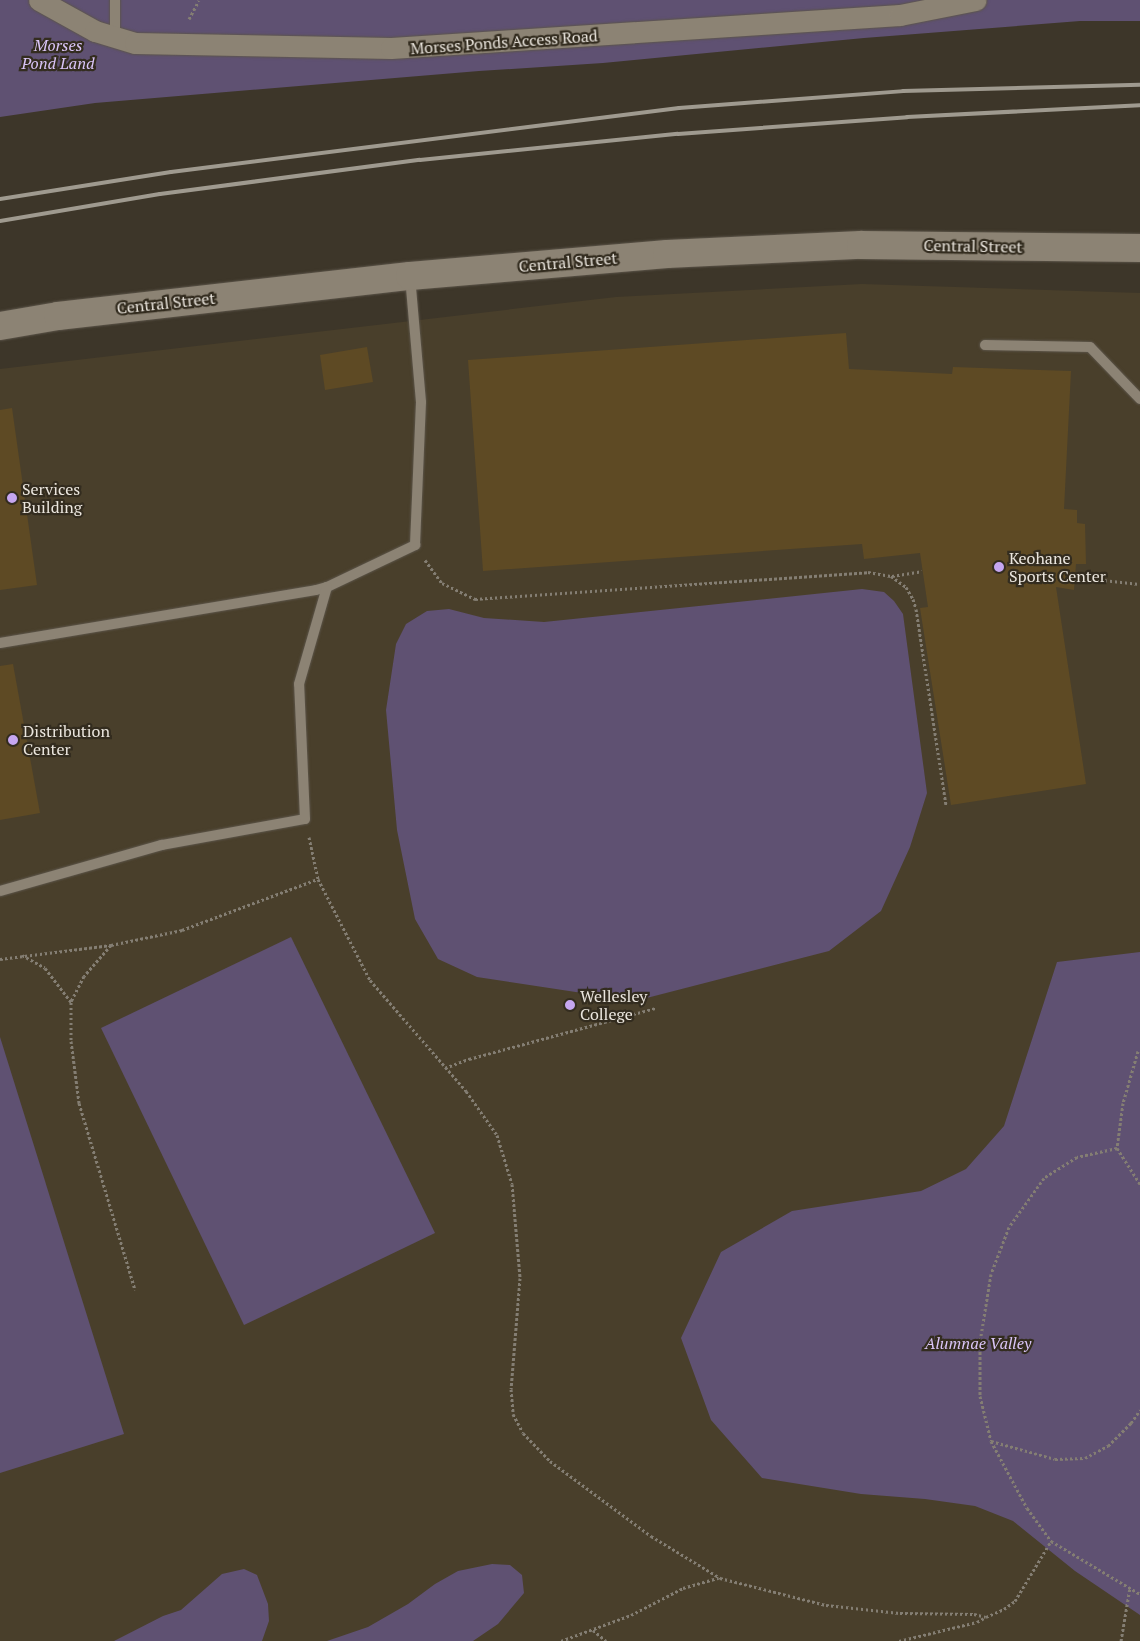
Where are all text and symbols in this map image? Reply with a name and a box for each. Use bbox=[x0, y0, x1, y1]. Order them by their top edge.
street label: Morses Ponds Access Road bbox=[410, 26, 598, 58]
park label: Morses Pond Land bbox=[21, 35, 95, 73]
street label: Central Street bbox=[923, 236, 1023, 256]
street label: Central Street bbox=[518, 248, 618, 276]
street label: Central Street bbox=[116, 288, 216, 318]
place label: Services Building bbox=[22, 479, 82, 517]
marker: Services Building bbox=[6, 492, 18, 504]
place label: Keohane Sports Center bbox=[1009, 548, 1106, 586]
marker: Keohane Sports Center bbox=[993, 561, 1005, 573]
place label: Distribution Center bbox=[23, 721, 110, 759]
marker: Distribution Center bbox=[7, 734, 19, 746]
place label: Wellesley College bbox=[580, 986, 647, 1024]
marker: Wellesley College bbox=[564, 999, 576, 1011]
park label: Alumnae Valley bbox=[924, 1333, 1032, 1353]

